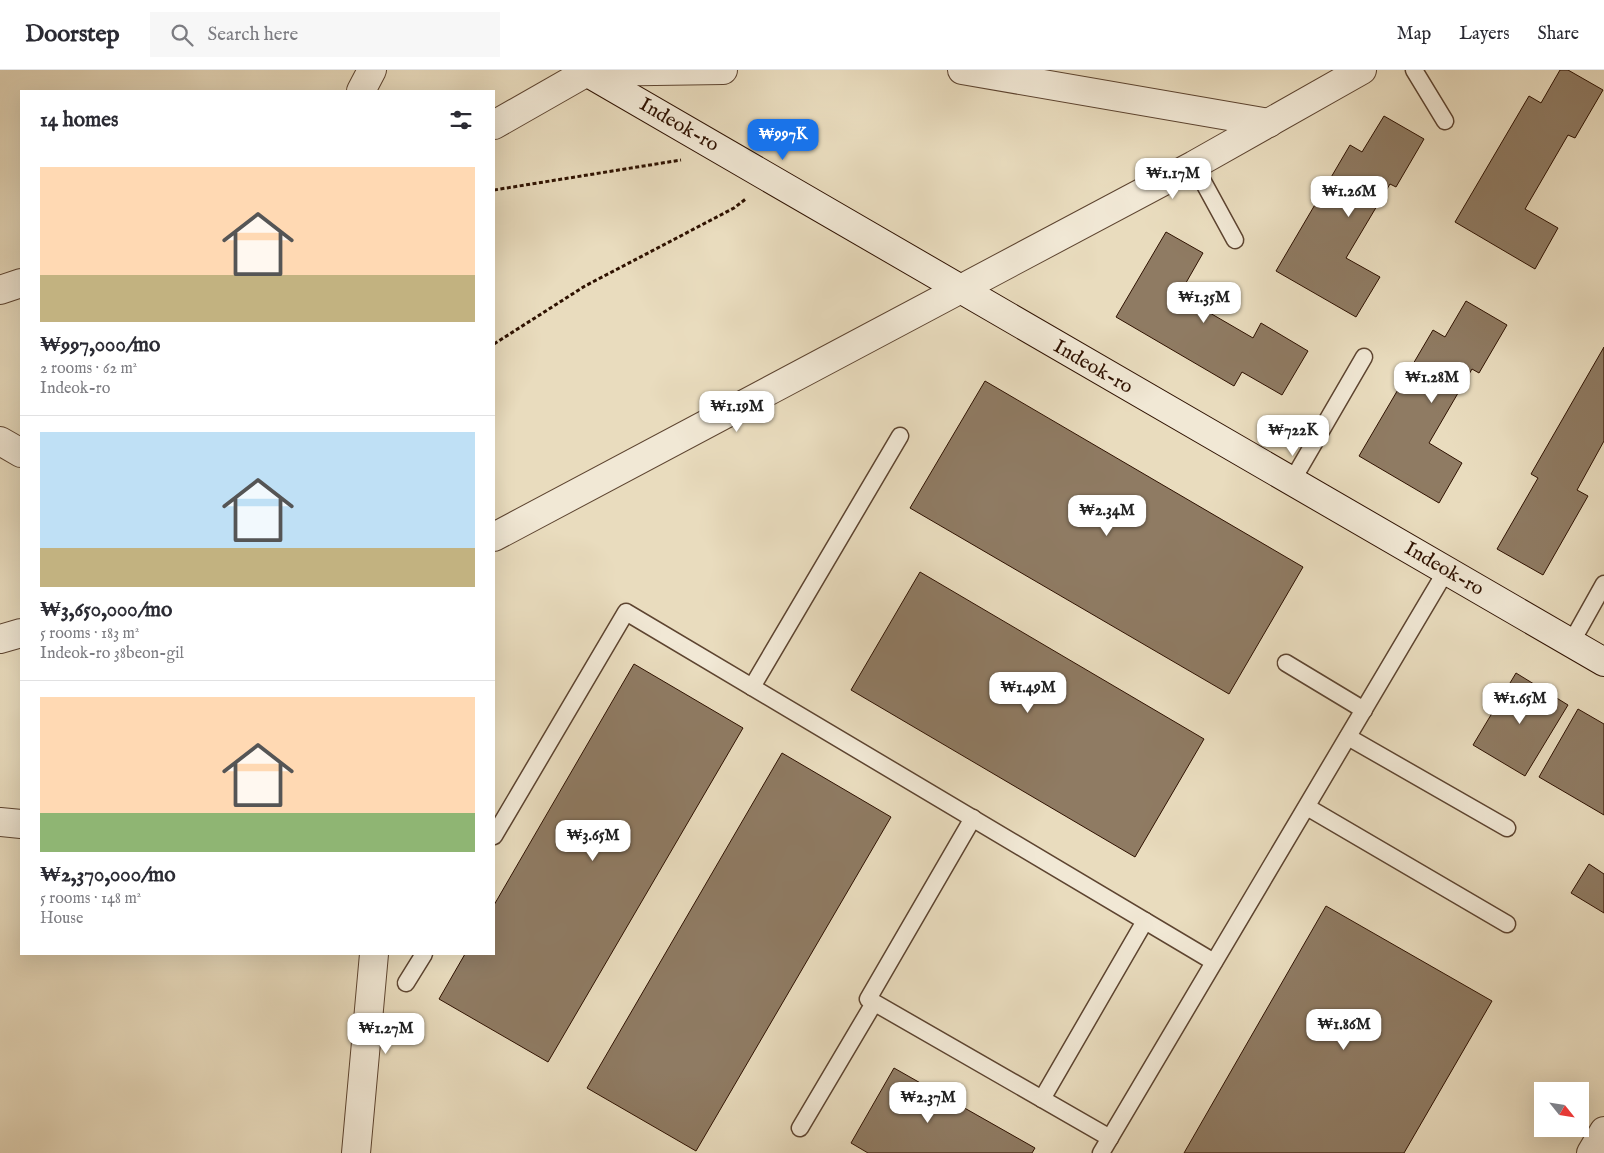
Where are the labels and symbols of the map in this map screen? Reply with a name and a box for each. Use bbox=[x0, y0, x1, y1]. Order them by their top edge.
street label: Indeok-ro bbox=[635, 92, 724, 158]
pin: ₩997K bbox=[748, 118, 818, 161]
pin: ₩1.17M bbox=[1132, 158, 1214, 200]
pin: ₩1.26M bbox=[1308, 176, 1390, 218]
pin: ₩1.35M bbox=[1163, 282, 1245, 324]
street label: Indeok-ro bbox=[1049, 334, 1138, 400]
pin: ₩1.28M bbox=[1391, 362, 1473, 404]
pin: ₩1.19M bbox=[696, 390, 778, 433]
pin: ₩722K bbox=[1258, 414, 1328, 457]
pin: ₩2.34M bbox=[1066, 494, 1148, 537]
street label: Indeok-ro bbox=[1400, 536, 1489, 602]
pin: ₩1.49M bbox=[987, 672, 1069, 714]
pin: ₩1.65M bbox=[1479, 682, 1561, 725]
pin: ₩3.65M bbox=[552, 820, 634, 862]
pin: ₩1.86M bbox=[1303, 1008, 1385, 1051]
pin: ₩1.27M bbox=[345, 1012, 427, 1055]
pin: ₩2.37M bbox=[887, 1082, 969, 1124]
north arrow bbox=[1534, 1082, 1589, 1138]

